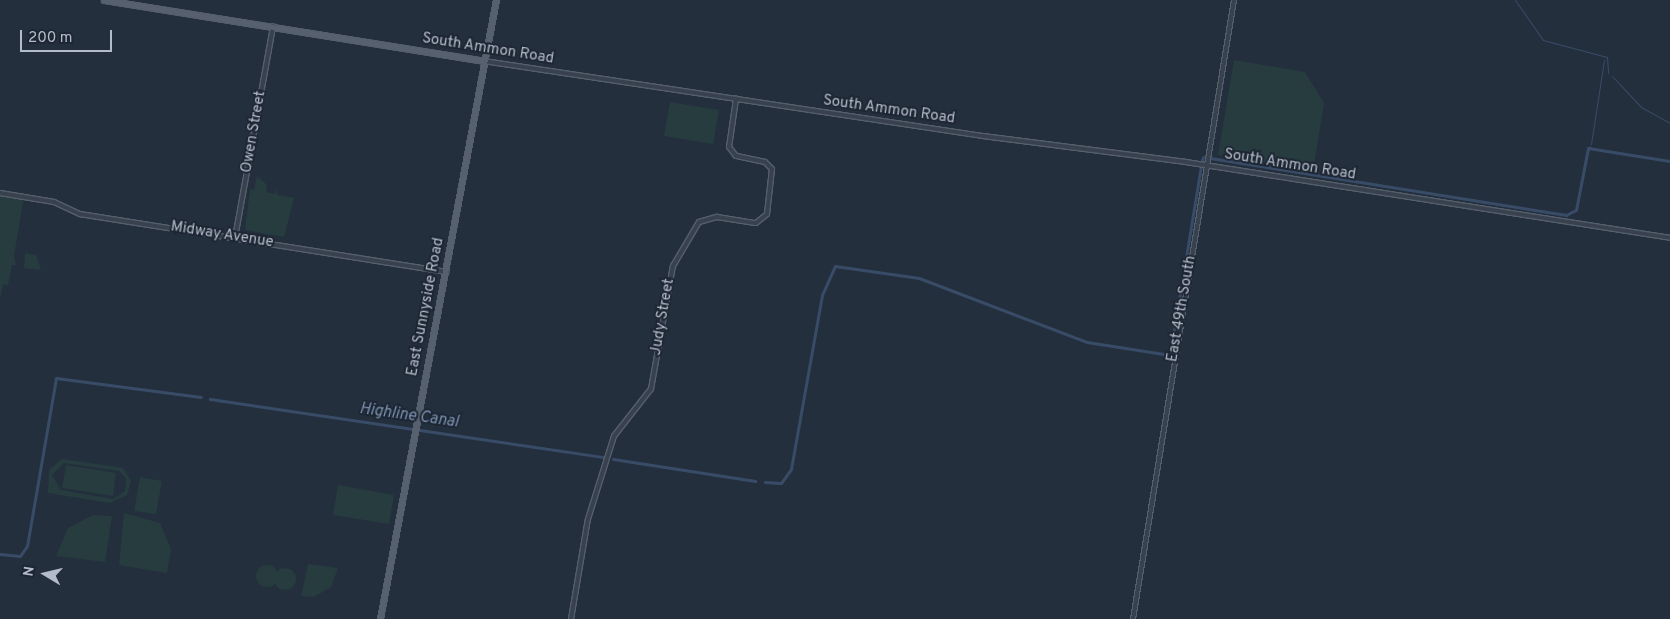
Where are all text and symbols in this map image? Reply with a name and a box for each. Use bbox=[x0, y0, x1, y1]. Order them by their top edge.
scale bar bbox=[22, 20, 115, 52]
text: 200 m bbox=[28, 29, 73, 48]
street label: South Ammon Road bbox=[420, 30, 556, 68]
street label: Owen Street bbox=[238, 90, 270, 174]
street label: South Ammon Road bbox=[821, 92, 957, 128]
street label: South Ammon Road bbox=[1222, 146, 1358, 184]
street label: Midway Avenue bbox=[169, 218, 275, 252]
street label: East Sunnyside Road bbox=[404, 236, 448, 378]
street label: East 49th South bbox=[1164, 254, 1200, 364]
street label: Judy Street bbox=[647, 277, 679, 357]
water label: Highline Canal bbox=[358, 400, 460, 432]
north arrow bbox=[20, 549, 70, 599]
text: N bbox=[21, 565, 39, 578]

